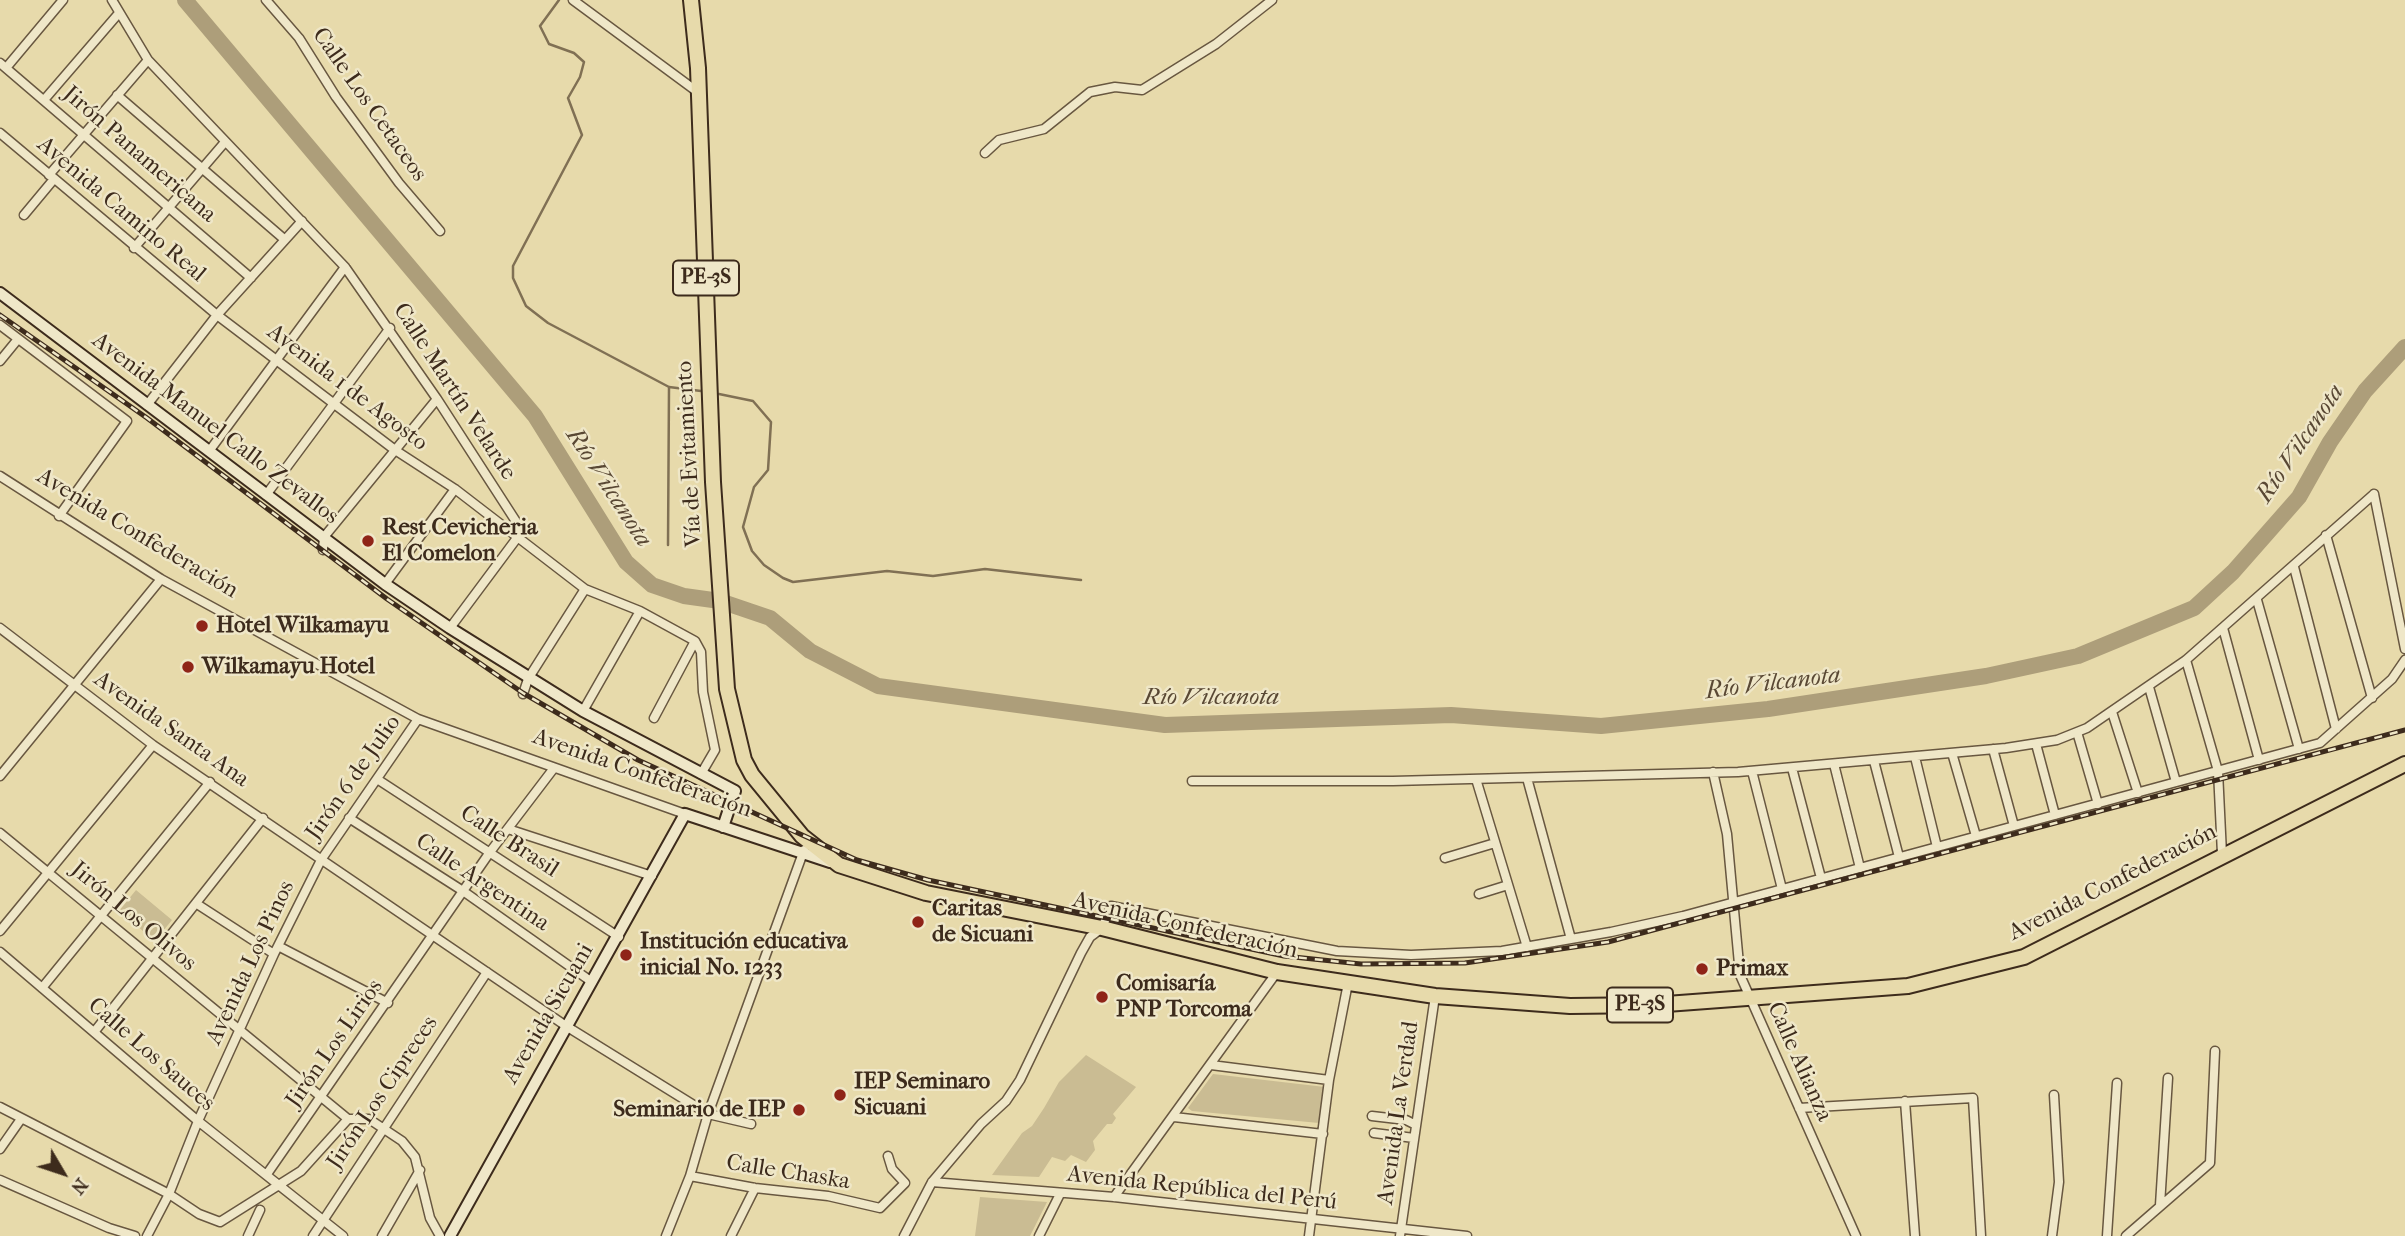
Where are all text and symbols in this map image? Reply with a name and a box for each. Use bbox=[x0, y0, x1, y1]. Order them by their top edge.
street label: Calle Los Cetaceos bbox=[306, 23, 432, 187]
street label: Jirón Panamericana bbox=[57, 81, 221, 229]
street label: Avenida Camino Real bbox=[31, 131, 211, 289]
road number: PE-3S bbox=[673, 260, 739, 296]
street label: Calle Martín Velarde bbox=[387, 298, 521, 486]
street label: Avenida 1 de Agosto bbox=[261, 319, 433, 457]
street label: Avenida Manuel Callo Zevallos bbox=[86, 327, 344, 531]
street label: Vía de Evitamiento bbox=[671, 360, 709, 548]
water label: Río Vilcanota bbox=[2251, 380, 2351, 508]
water label: Río Vilcanota bbox=[559, 423, 657, 553]
street label: Avenida Confederación bbox=[31, 463, 243, 605]
place label: Rest Cevicheria El Comelon bbox=[382, 514, 538, 568]
marker: Rest Cevicheria El Comelon bbox=[360, 533, 376, 549]
place label: Hotel Wilkamayu bbox=[216, 612, 389, 640]
marker: Hotel Wilkamayu bbox=[194, 618, 210, 634]
place label: Wilkamayu Hotel bbox=[202, 653, 375, 681]
marker: Wilkamayu Hotel bbox=[180, 659, 196, 675]
water label: Río Vilcanota bbox=[1704, 661, 1842, 707]
street label: Avenida Santa Ana bbox=[88, 666, 254, 794]
water label: Río Vilcanota bbox=[1143, 684, 1279, 712]
street label: Jirón 6 de Julio bbox=[301, 710, 407, 846]
street label: Avenida Confederación bbox=[529, 724, 755, 824]
street label: Calle Brasil bbox=[455, 800, 563, 884]
street label: Avenida Confederación bbox=[2004, 819, 2222, 947]
street label: Calle Argentina bbox=[410, 828, 554, 938]
street label: Jirón Los Olivos bbox=[64, 856, 202, 978]
street label: Avenida Los Pinos bbox=[201, 876, 301, 1050]
street label: Avenida Confederación bbox=[1070, 887, 1300, 965]
place label: Caritas de Sicuani bbox=[932, 895, 1033, 949]
marker: Caritas de Sicuani bbox=[910, 914, 926, 930]
place label: Institución educativa inicial No. 1233 bbox=[640, 928, 847, 982]
street label: Avenida Sicuani bbox=[498, 939, 600, 1089]
marker: Institución educativa inicial No. 1233 bbox=[618, 947, 634, 963]
place label: Primax bbox=[1716, 955, 1788, 983]
marker: Primax bbox=[1694, 961, 1710, 977]
place label: Comisaría PNP Torcoma bbox=[1116, 970, 1252, 1024]
street label: Jirón Los Lirios bbox=[280, 974, 390, 1114]
road number: PE-3S bbox=[1607, 988, 1673, 1023]
marker: Comisaría PNP Torcoma bbox=[1094, 989, 1110, 1005]
street label: Calle Los Sauces bbox=[82, 992, 220, 1118]
street label: Calle Alianza bbox=[1760, 998, 1838, 1126]
street label: Jirón Los Cipreces bbox=[321, 1011, 445, 1175]
street label: Avenida La Verdad bbox=[1372, 1020, 1426, 1206]
place label: IEP Seminaro Sicuani bbox=[854, 1068, 990, 1122]
marker: IEP Seminaro Sicuani bbox=[832, 1087, 848, 1103]
place label: Seminario de IEP bbox=[613, 1096, 785, 1124]
marker: Seminario de IEP bbox=[791, 1102, 807, 1118]
north arrow bbox=[28, 1138, 98, 1208]
street label: Calle Chaska bbox=[724, 1150, 852, 1196]
street label: Avenida República del Perú bbox=[1066, 1161, 1338, 1217]
text: N bbox=[66, 1174, 92, 1199]

